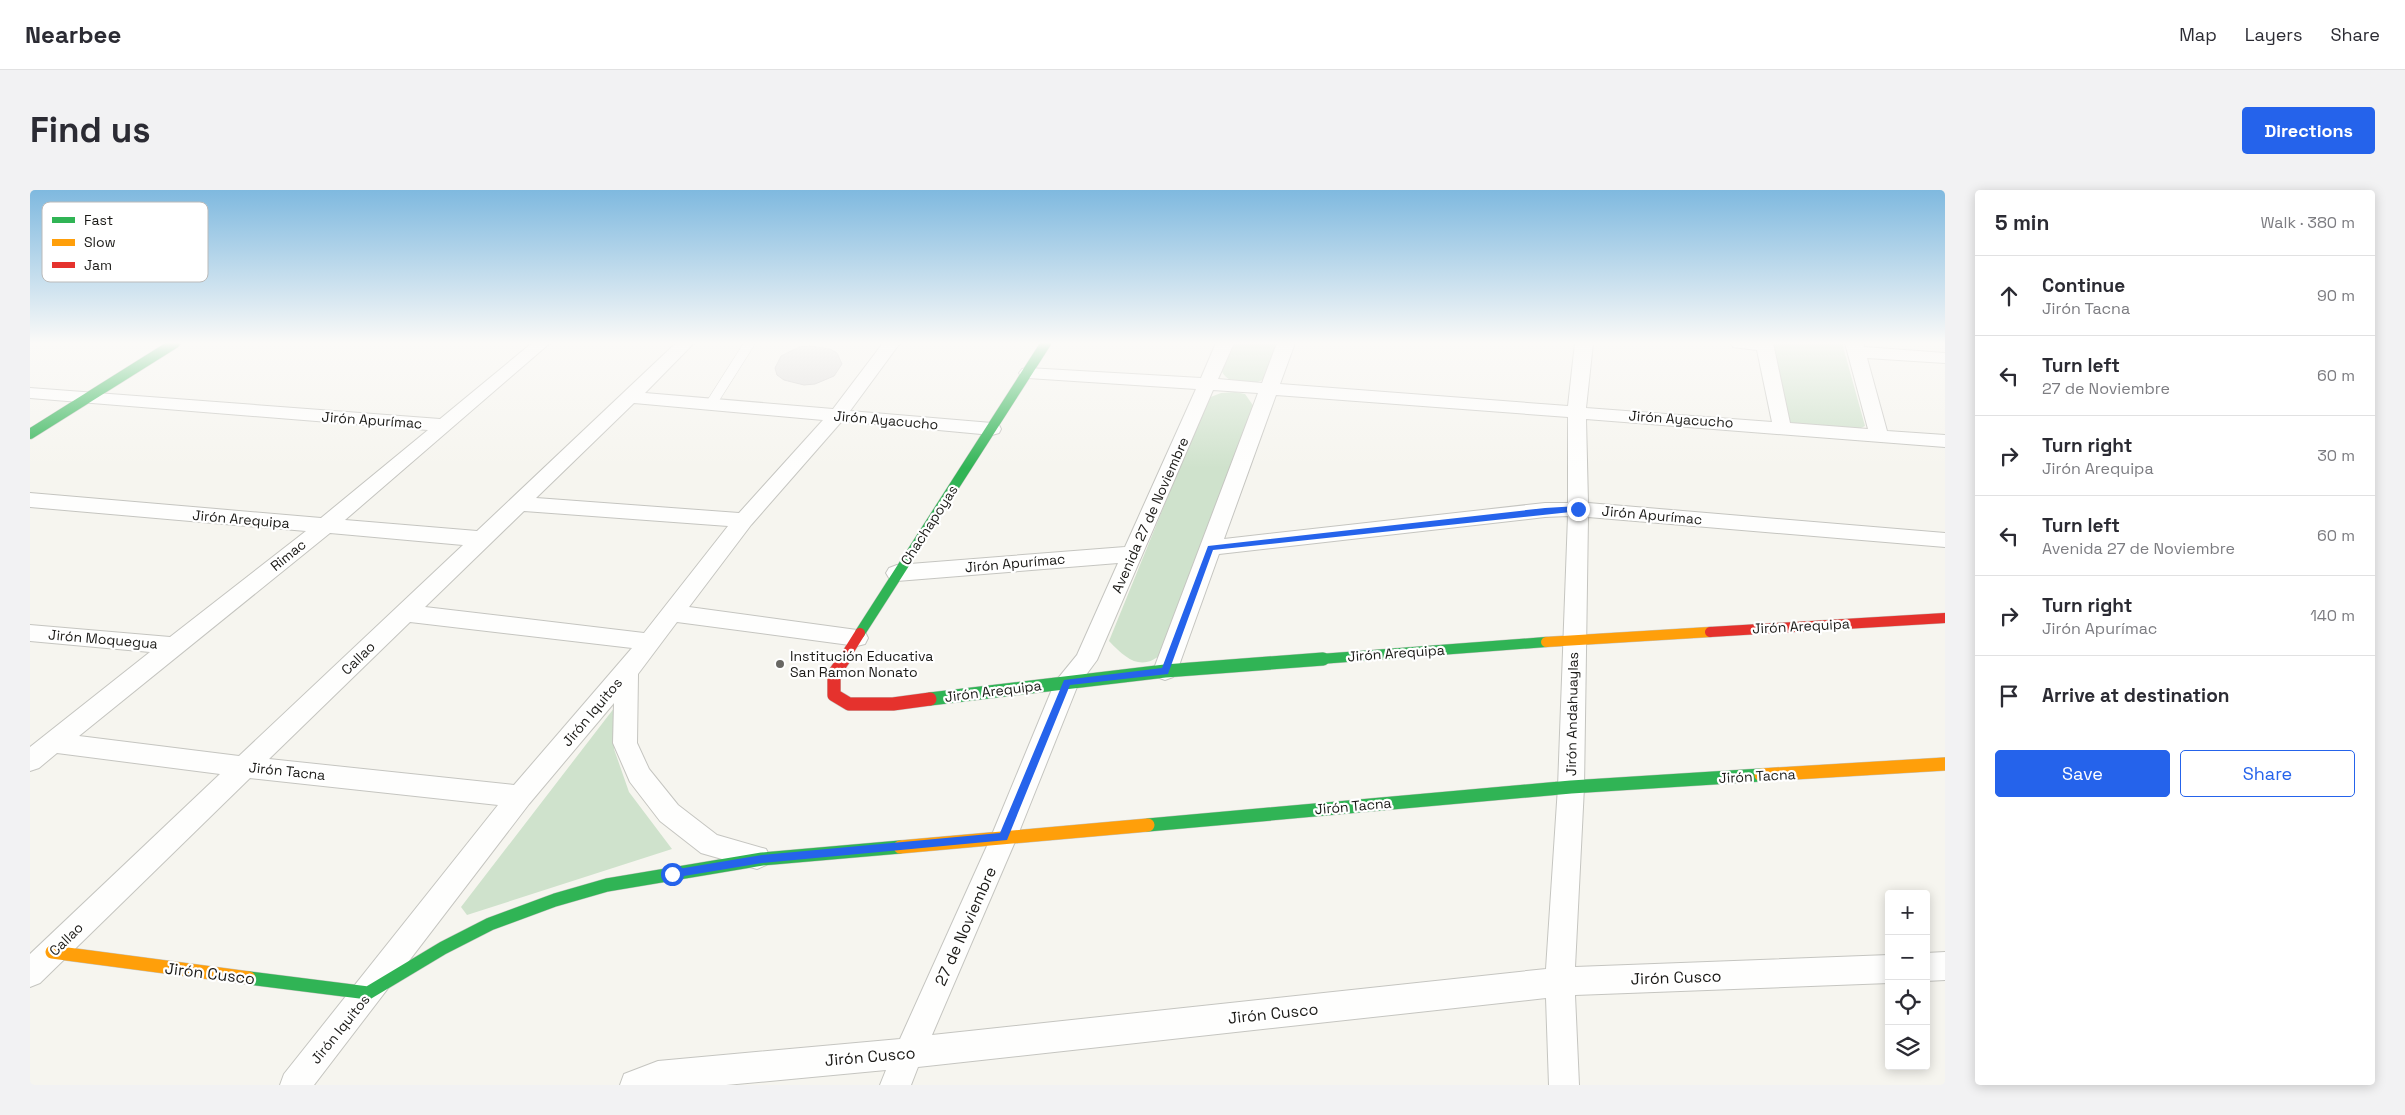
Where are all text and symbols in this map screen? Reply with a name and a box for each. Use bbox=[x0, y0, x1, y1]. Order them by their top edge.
text: Nearbee bbox=[25, 19, 121, 50]
text: Map bbox=[2179, 23, 2217, 46]
text: Layers bbox=[2245, 23, 2302, 46]
text: Share bbox=[2330, 23, 2380, 46]
button: Directions bbox=[2242, 107, 2375, 154]
text: Find us bbox=[30, 108, 151, 152]
legend bbox=[42, 202, 208, 282]
text: 5 min bbox=[1995, 209, 2049, 236]
text: Fast bbox=[84, 211, 113, 229]
text: Walk · 380 m bbox=[2260, 212, 2355, 233]
text: Slow bbox=[84, 233, 116, 251]
text: Jam bbox=[84, 256, 112, 274]
text: Continue bbox=[2042, 273, 2125, 298]
icon: ahead bbox=[1995, 282, 2023, 310]
text: 90 m bbox=[2317, 285, 2355, 306]
text: Jirón Tacna bbox=[2042, 298, 2130, 319]
text: Turn left bbox=[2042, 353, 2120, 378]
icon: left bbox=[1995, 362, 2023, 390]
text: 60 m bbox=[2317, 365, 2355, 386]
text: 27 de Noviembre bbox=[2042, 378, 2170, 399]
street label: Jirón Ayacucho bbox=[833, 406, 939, 434]
street label: Jirón Ayacucho bbox=[1628, 406, 1734, 432]
street label: Jirón Apurímac bbox=[321, 408, 423, 432]
text: Turn right bbox=[2042, 433, 2132, 458]
street label: Avenida 27 de Noviembre bbox=[1107, 434, 1193, 596]
icon: right bbox=[1995, 442, 2023, 470]
text: 30 m bbox=[2317, 445, 2355, 466]
text: Jirón Arequipa bbox=[2042, 458, 2154, 479]
street label: Chachapoyas bbox=[896, 481, 962, 569]
route end bbox=[1567, 498, 1590, 521]
street label: Jirón Apurímac bbox=[1601, 502, 1703, 528]
street label: Jirón Arequipa bbox=[192, 506, 290, 532]
text: Turn left bbox=[2042, 513, 2120, 538]
icon: left bbox=[1995, 522, 2023, 550]
text: 60 m bbox=[2317, 525, 2355, 546]
street label: Rimac bbox=[267, 535, 309, 575]
text: Avenida 27 de Noviembre bbox=[2042, 538, 2235, 559]
street label: Jirón Apurímac bbox=[964, 550, 1066, 576]
text: Turn right bbox=[2042, 593, 2132, 618]
icon: right bbox=[1995, 602, 2023, 630]
text: 140 m bbox=[2310, 605, 2355, 626]
street label: Jirón Arequipa bbox=[1752, 614, 1850, 638]
text: Jirón Apurímac bbox=[2042, 618, 2157, 639]
street label: Jirón Moquegua bbox=[48, 625, 158, 653]
street label: Callao bbox=[337, 637, 379, 679]
street label: Jirón Arequipa bbox=[1347, 641, 1445, 665]
place label: Institución Educativa San Ramon Nonato bbox=[790, 647, 933, 681]
street label: Jirón Andahuaylas bbox=[1562, 652, 1582, 776]
marker: Institución Educativa San Ramon Nonato bbox=[774, 658, 786, 670]
street label: Jirón Iquitos bbox=[558, 674, 626, 750]
street label: Jirón Arequipa bbox=[943, 676, 1043, 706]
icon: arrive bbox=[1995, 682, 2023, 710]
text: Arrive at destination bbox=[2042, 683, 2230, 708]
button: Save bbox=[1995, 750, 2170, 797]
button: Share bbox=[2180, 750, 2355, 797]
street label: Jirón Tacna bbox=[248, 758, 326, 784]
street label: Jirón Tacna bbox=[1718, 765, 1796, 787]
street label: Jirón Tacna bbox=[1314, 794, 1392, 818]
route start bbox=[661, 863, 684, 886]
street label: 27 de Noviembre bbox=[930, 863, 1001, 989]
map controls bbox=[1885, 890, 1930, 1070]
button: + bbox=[1885, 890, 1930, 935]
street label: Callao bbox=[45, 918, 87, 960]
button: − bbox=[1885, 935, 1930, 980]
street label: Jirón Cusco bbox=[164, 958, 256, 989]
street label: Jirón Cusco bbox=[1630, 965, 1722, 990]
button: locate bbox=[1885, 980, 1930, 1025]
street label: Jirón Iquitos bbox=[306, 991, 374, 1067]
street label: Jirón Cusco bbox=[1227, 998, 1319, 1029]
button: layers bbox=[1885, 1025, 1930, 1070]
street label: Jirón Cusco bbox=[824, 1042, 916, 1071]

